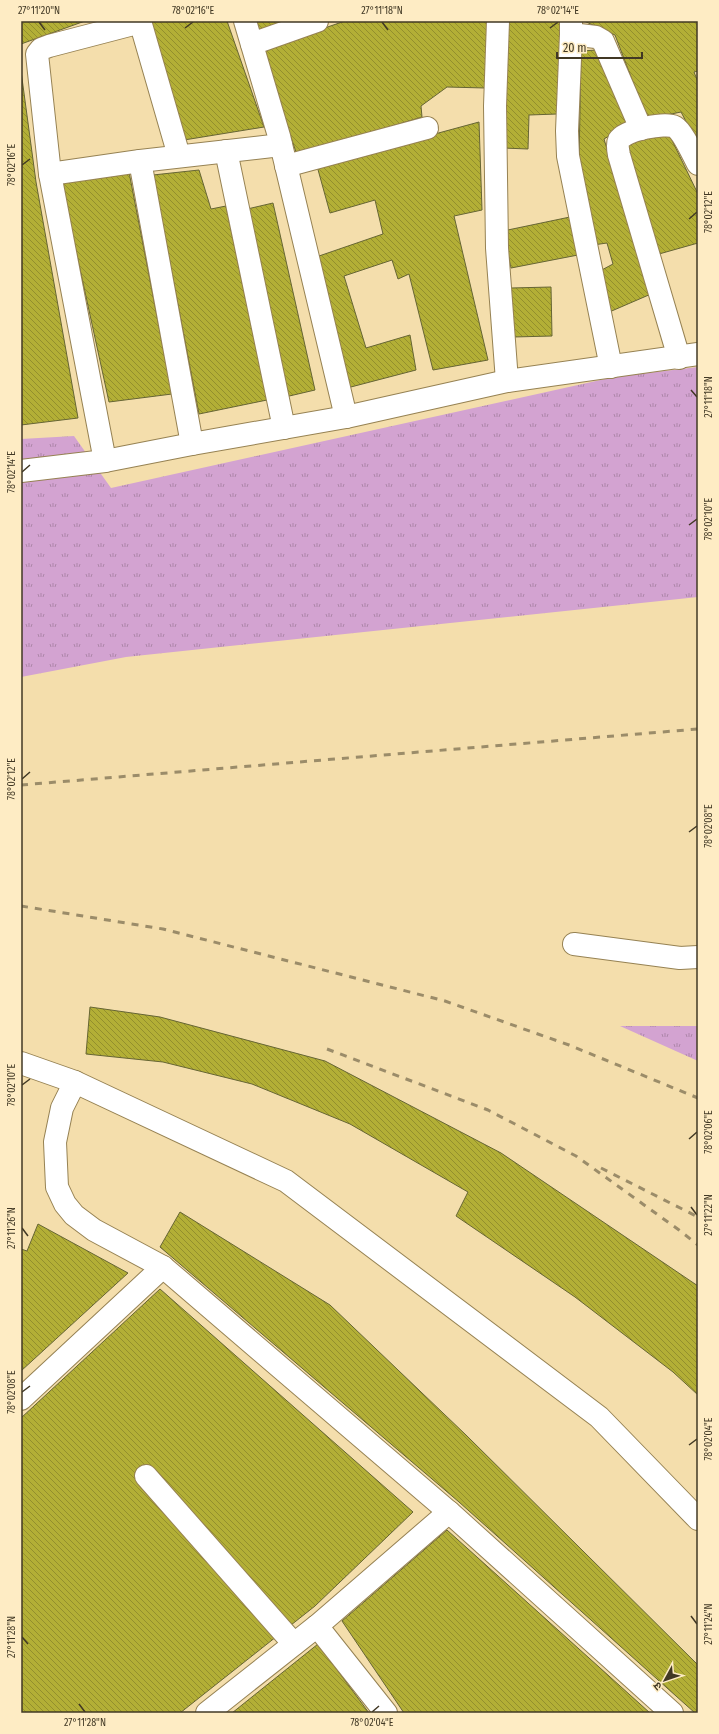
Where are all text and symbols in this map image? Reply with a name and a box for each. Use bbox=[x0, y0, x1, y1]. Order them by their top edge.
text: 27°11'20"N bbox=[18, 5, 60, 17]
text: 78°02'16"E bbox=[172, 5, 214, 17]
text: 27°11'18"N bbox=[361, 5, 403, 17]
text: 78°02'14"E bbox=[537, 5, 579, 17]
scale bar bbox=[557, 34, 642, 60]
text: 20 m bbox=[563, 41, 587, 55]
text: 78°02'16"E bbox=[6, 144, 18, 186]
text: 78°02'12"E bbox=[703, 191, 715, 233]
text: 27°11'18"N bbox=[703, 376, 715, 418]
text: 78°02'14"E bbox=[6, 451, 18, 493]
text: 78°02'10"E bbox=[703, 497, 715, 540]
text: 78°02'12"E bbox=[6, 758, 18, 800]
text: 78°02'08"E bbox=[703, 804, 715, 848]
text: 78°02'10"E bbox=[6, 1063, 18, 1106]
text: 78°02'06"E bbox=[703, 1110, 715, 1154]
text: 27°11'22"N bbox=[703, 1194, 715, 1236]
text: 27°11'26"N bbox=[6, 1207, 18, 1249]
text: 78°02'08"E bbox=[6, 1370, 18, 1414]
text: 78°02'04"E bbox=[703, 1417, 715, 1461]
text: 27°11'24"N bbox=[703, 1603, 715, 1645]
text: 27°11'28"N bbox=[6, 1616, 18, 1658]
north arrow bbox=[645, 1660, 685, 1700]
text: उ bbox=[650, 1679, 665, 1693]
text: 27°11'28"N bbox=[64, 1717, 106, 1729]
text: 78°02'04"E bbox=[351, 1717, 394, 1729]

